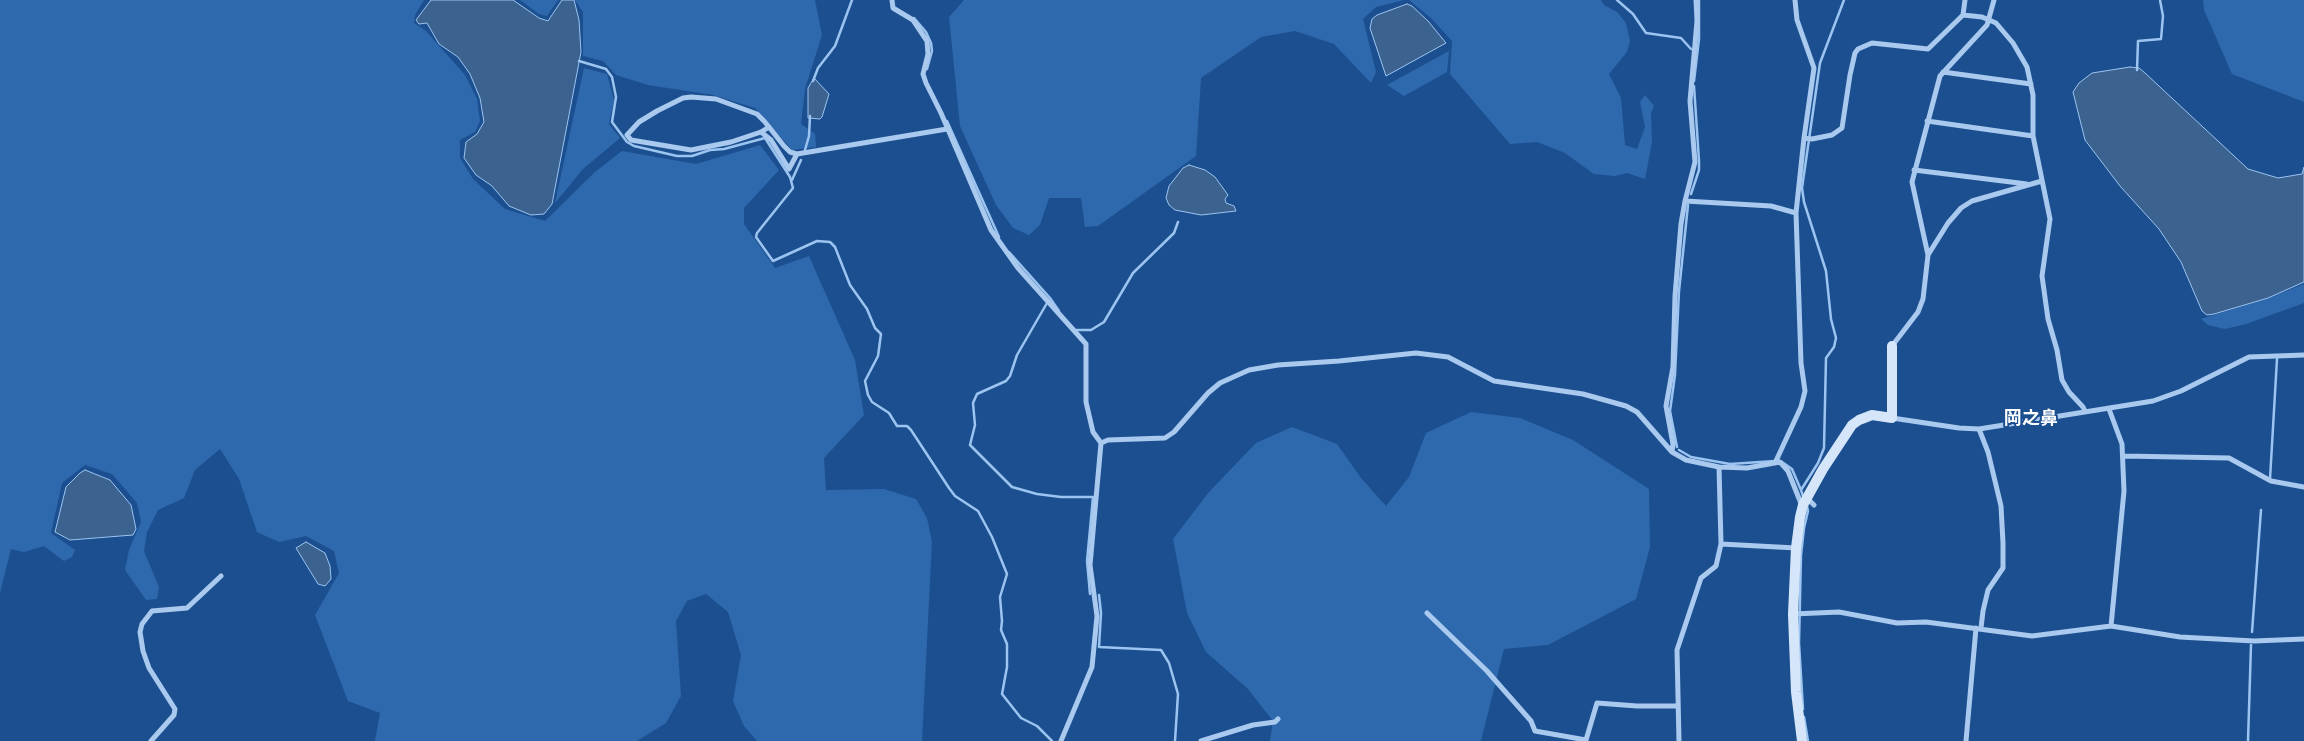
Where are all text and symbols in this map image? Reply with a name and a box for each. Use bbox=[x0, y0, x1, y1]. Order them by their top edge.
district label: 岡之鼻 bbox=[2004, 408, 2058, 430]

